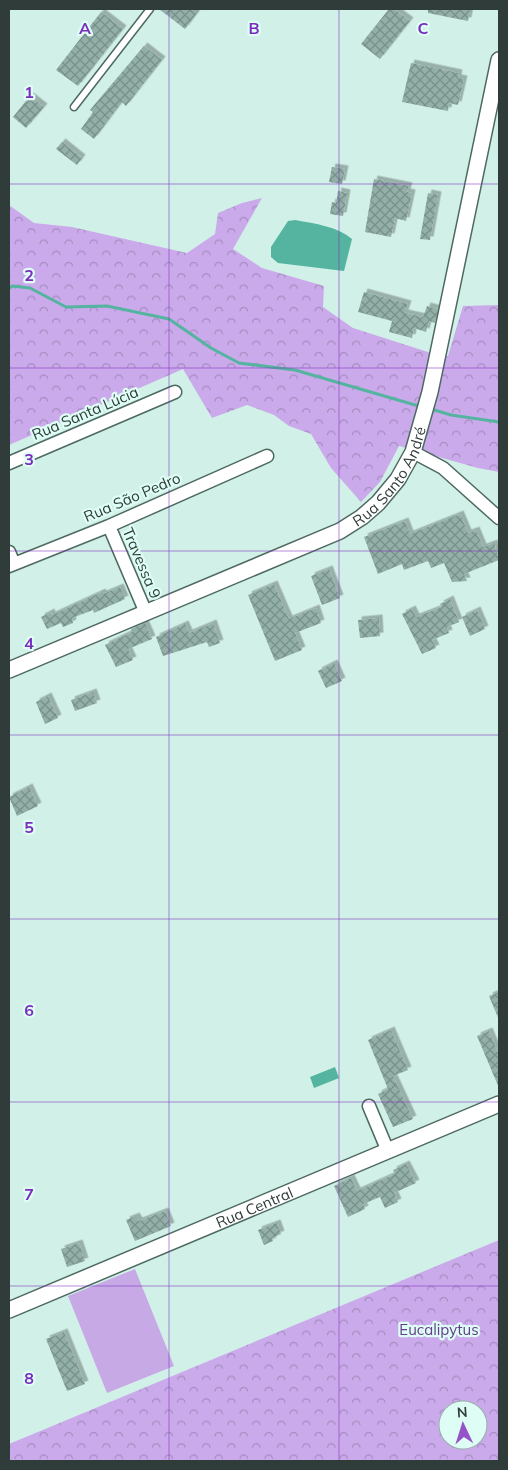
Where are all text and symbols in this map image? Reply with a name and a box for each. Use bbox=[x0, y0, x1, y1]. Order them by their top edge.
text: A bbox=[79, 18, 91, 38]
text: B bbox=[248, 18, 260, 38]
text: C bbox=[418, 18, 429, 38]
text: 1 bbox=[24, 82, 34, 102]
text: 2 bbox=[24, 265, 34, 285]
street label: Rua Santa Lúcia bbox=[29, 382, 141, 444]
street label: Rua Santo André bbox=[349, 424, 429, 530]
text: 3 bbox=[24, 449, 34, 469]
street label: Rua São Pedro bbox=[81, 468, 183, 526]
street label: Travessa 9 bbox=[119, 525, 165, 601]
text: 4 bbox=[24, 633, 34, 653]
text: 5 bbox=[24, 817, 34, 837]
text: 6 bbox=[24, 1000, 34, 1020]
street label: Rua Central bbox=[213, 1182, 296, 1232]
text: 7 bbox=[24, 1184, 34, 1204]
park label: Eucalipytus bbox=[399, 1320, 479, 1339]
text: 8 bbox=[24, 1368, 34, 1388]
north arrow bbox=[438, 1400, 488, 1450]
text: N bbox=[456, 1403, 468, 1421]

